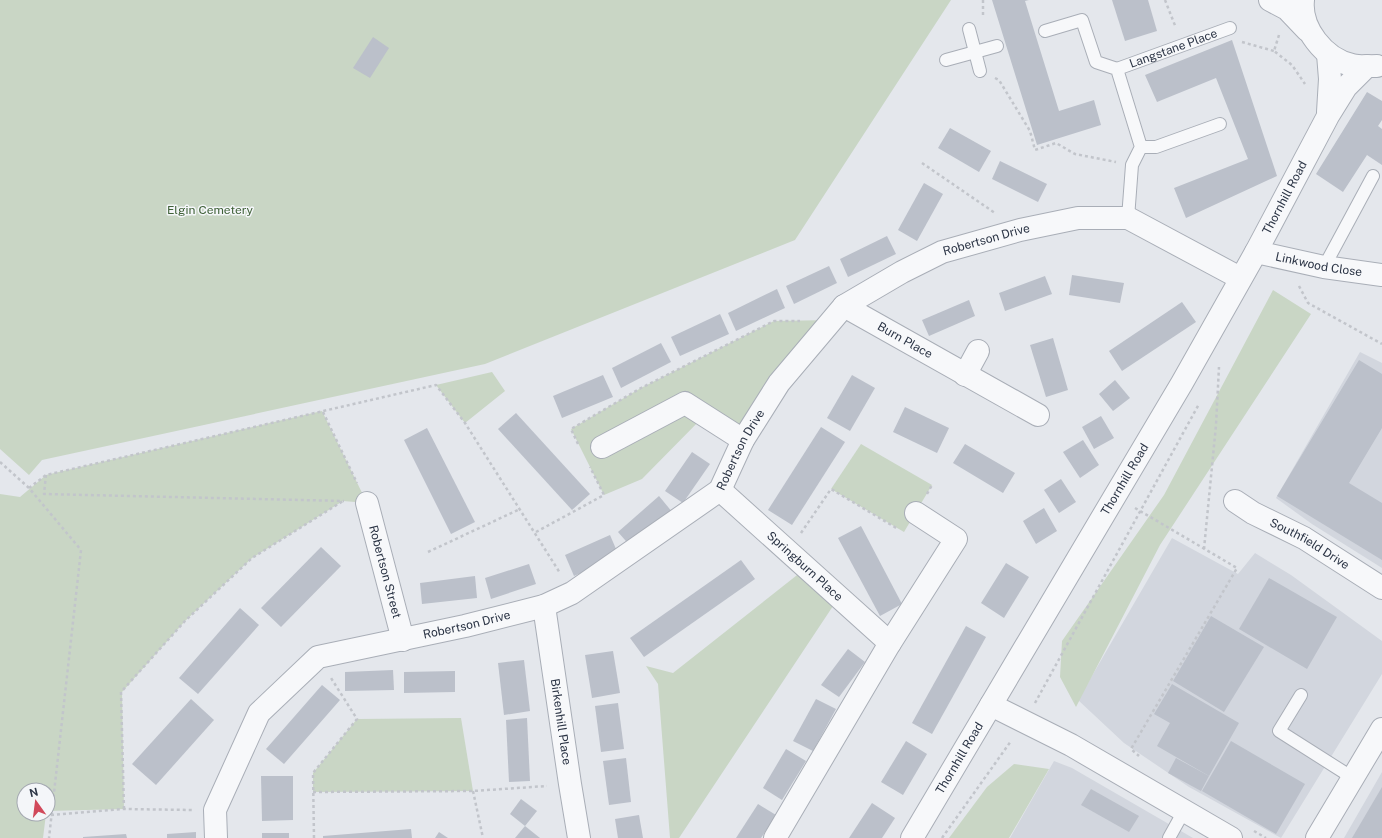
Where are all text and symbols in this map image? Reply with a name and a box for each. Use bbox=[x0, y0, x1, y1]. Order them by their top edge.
street label: Langstane Place bbox=[1128, 26, 1219, 71]
street label: Thornhill Road bbox=[1260, 159, 1310, 237]
park label: Elgin Cemetery bbox=[167, 203, 254, 217]
street label: Robertson Drive bbox=[941, 221, 1031, 258]
street label: Linkwood Close bbox=[1274, 249, 1363, 279]
street label: Burn Place bbox=[875, 319, 935, 361]
street label: Robertson Drive bbox=[714, 407, 768, 492]
street label: Thornhill Road bbox=[1098, 441, 1151, 518]
street label: Southfield Drive bbox=[1267, 515, 1352, 572]
street label: Robertson Street bbox=[366, 524, 404, 620]
street label: Springburn Place bbox=[764, 529, 846, 604]
street label: Robertson Drive bbox=[422, 608, 512, 642]
street label: Birkenhill Place bbox=[548, 678, 574, 766]
street label: Thornhill Road bbox=[933, 720, 986, 796]
north arrow bbox=[16, 782, 56, 822]
text: N bbox=[28, 785, 39, 799]

